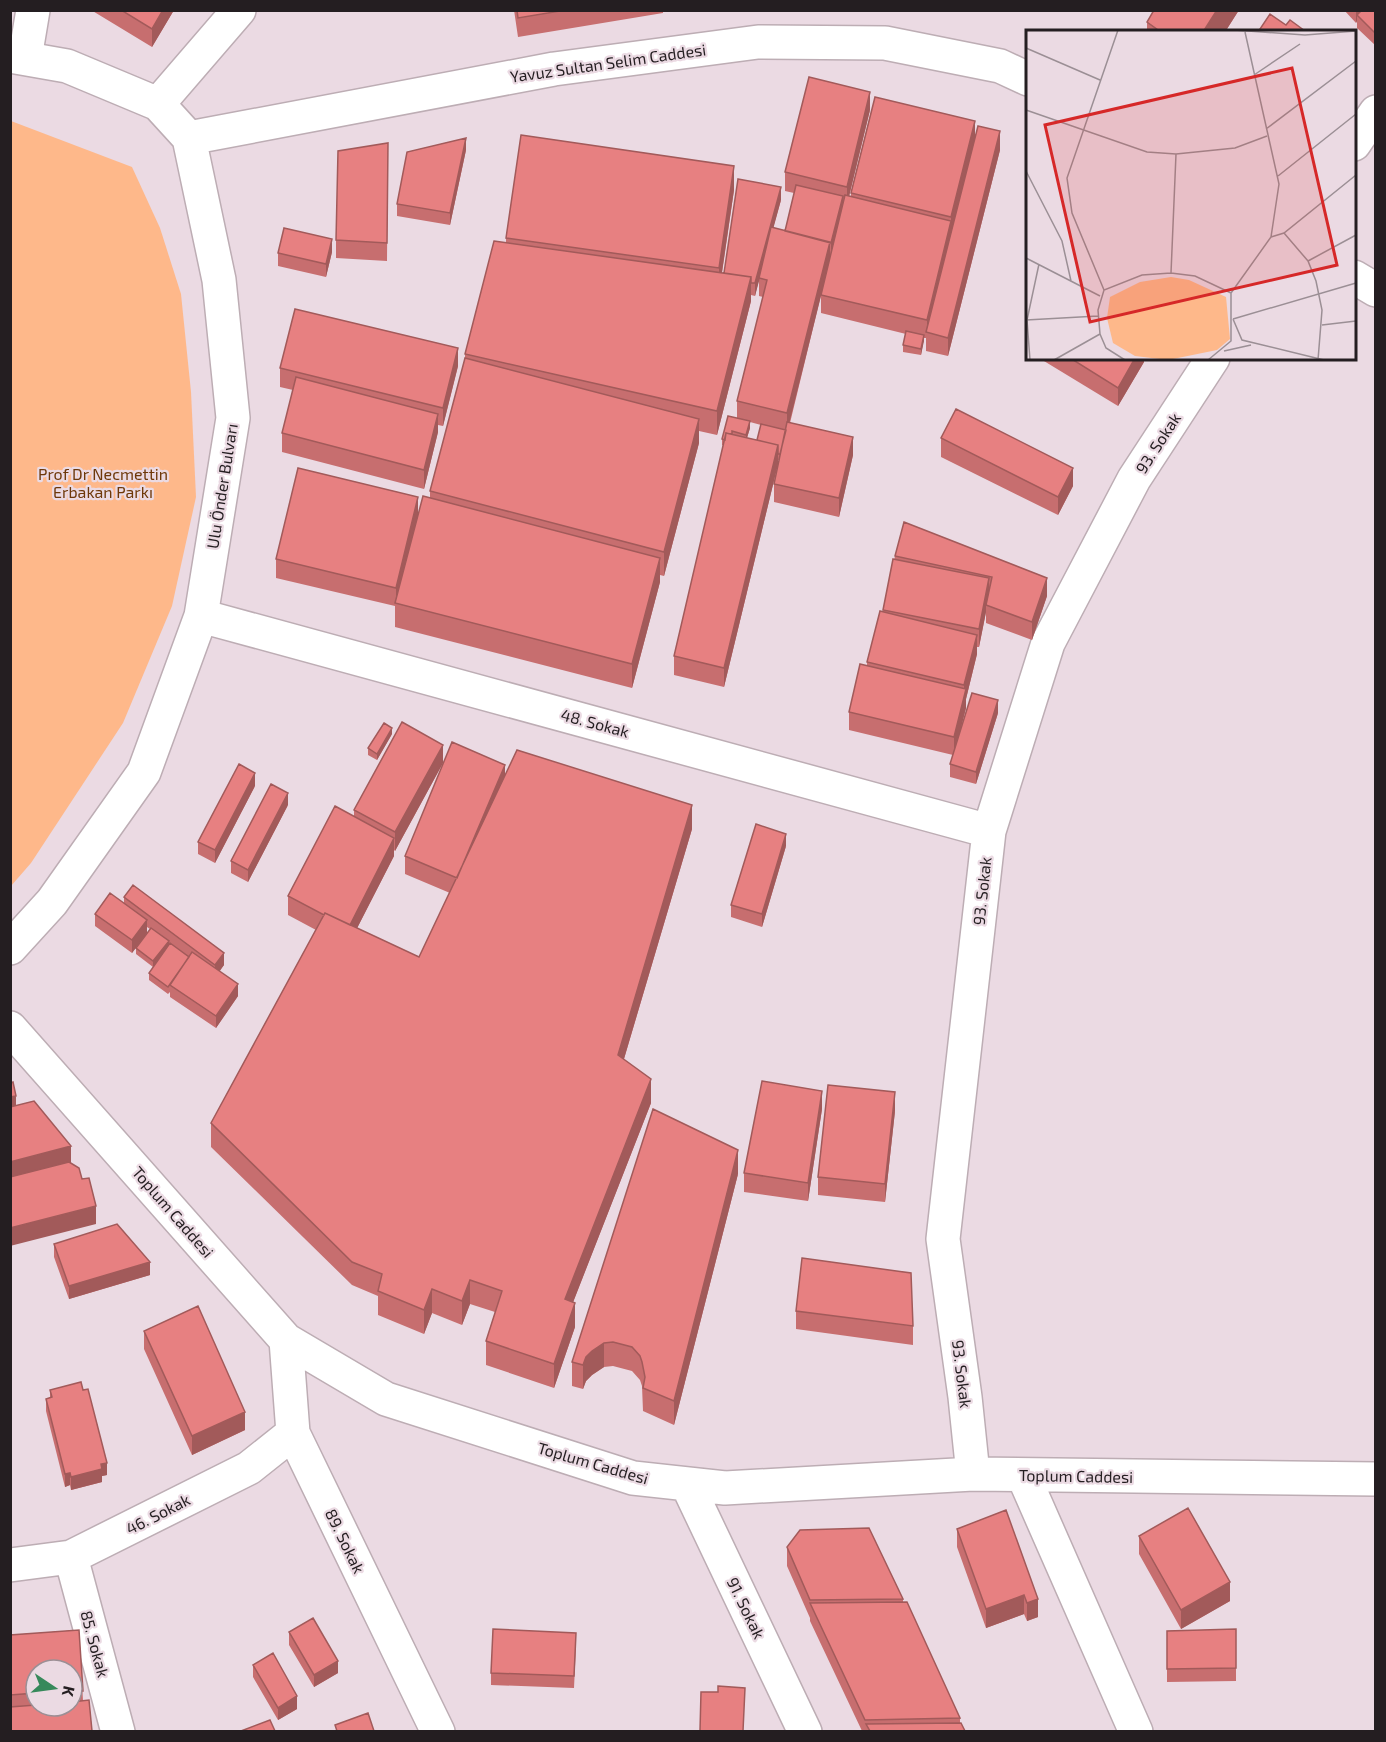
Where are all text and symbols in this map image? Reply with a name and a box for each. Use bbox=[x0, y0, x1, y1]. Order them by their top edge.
inset map bbox=[1026, 30, 1356, 360]
street label: Yavuz Sultan Selim Caddesi bbox=[509, 39, 707, 86]
street label: 93. Sokak bbox=[1131, 409, 1184, 477]
street label: Ulu Önder Bulvarı bbox=[202, 422, 241, 550]
park label: Prof Dr Necmettin Erbakan Parkı bbox=[38, 464, 168, 501]
street label: 48. Sokak bbox=[559, 704, 631, 741]
street label: 93. Sokak bbox=[968, 856, 995, 926]
street label: Toplum Caddesi bbox=[129, 1162, 218, 1261]
street label: 93. Sokak bbox=[949, 1339, 976, 1409]
street label: Toplum Caddesi bbox=[536, 1438, 651, 1487]
street label: Toplum Caddesi bbox=[1019, 1465, 1133, 1486]
street label: 46. Sokak bbox=[123, 1489, 193, 1538]
street label: 89. Sokak bbox=[322, 1506, 369, 1576]
street label: 91. Sokak bbox=[723, 1574, 769, 1642]
street label: 85. Sokak bbox=[77, 1608, 114, 1679]
north arrow bbox=[24, 1658, 84, 1718]
text: K bbox=[59, 1684, 80, 1699]

